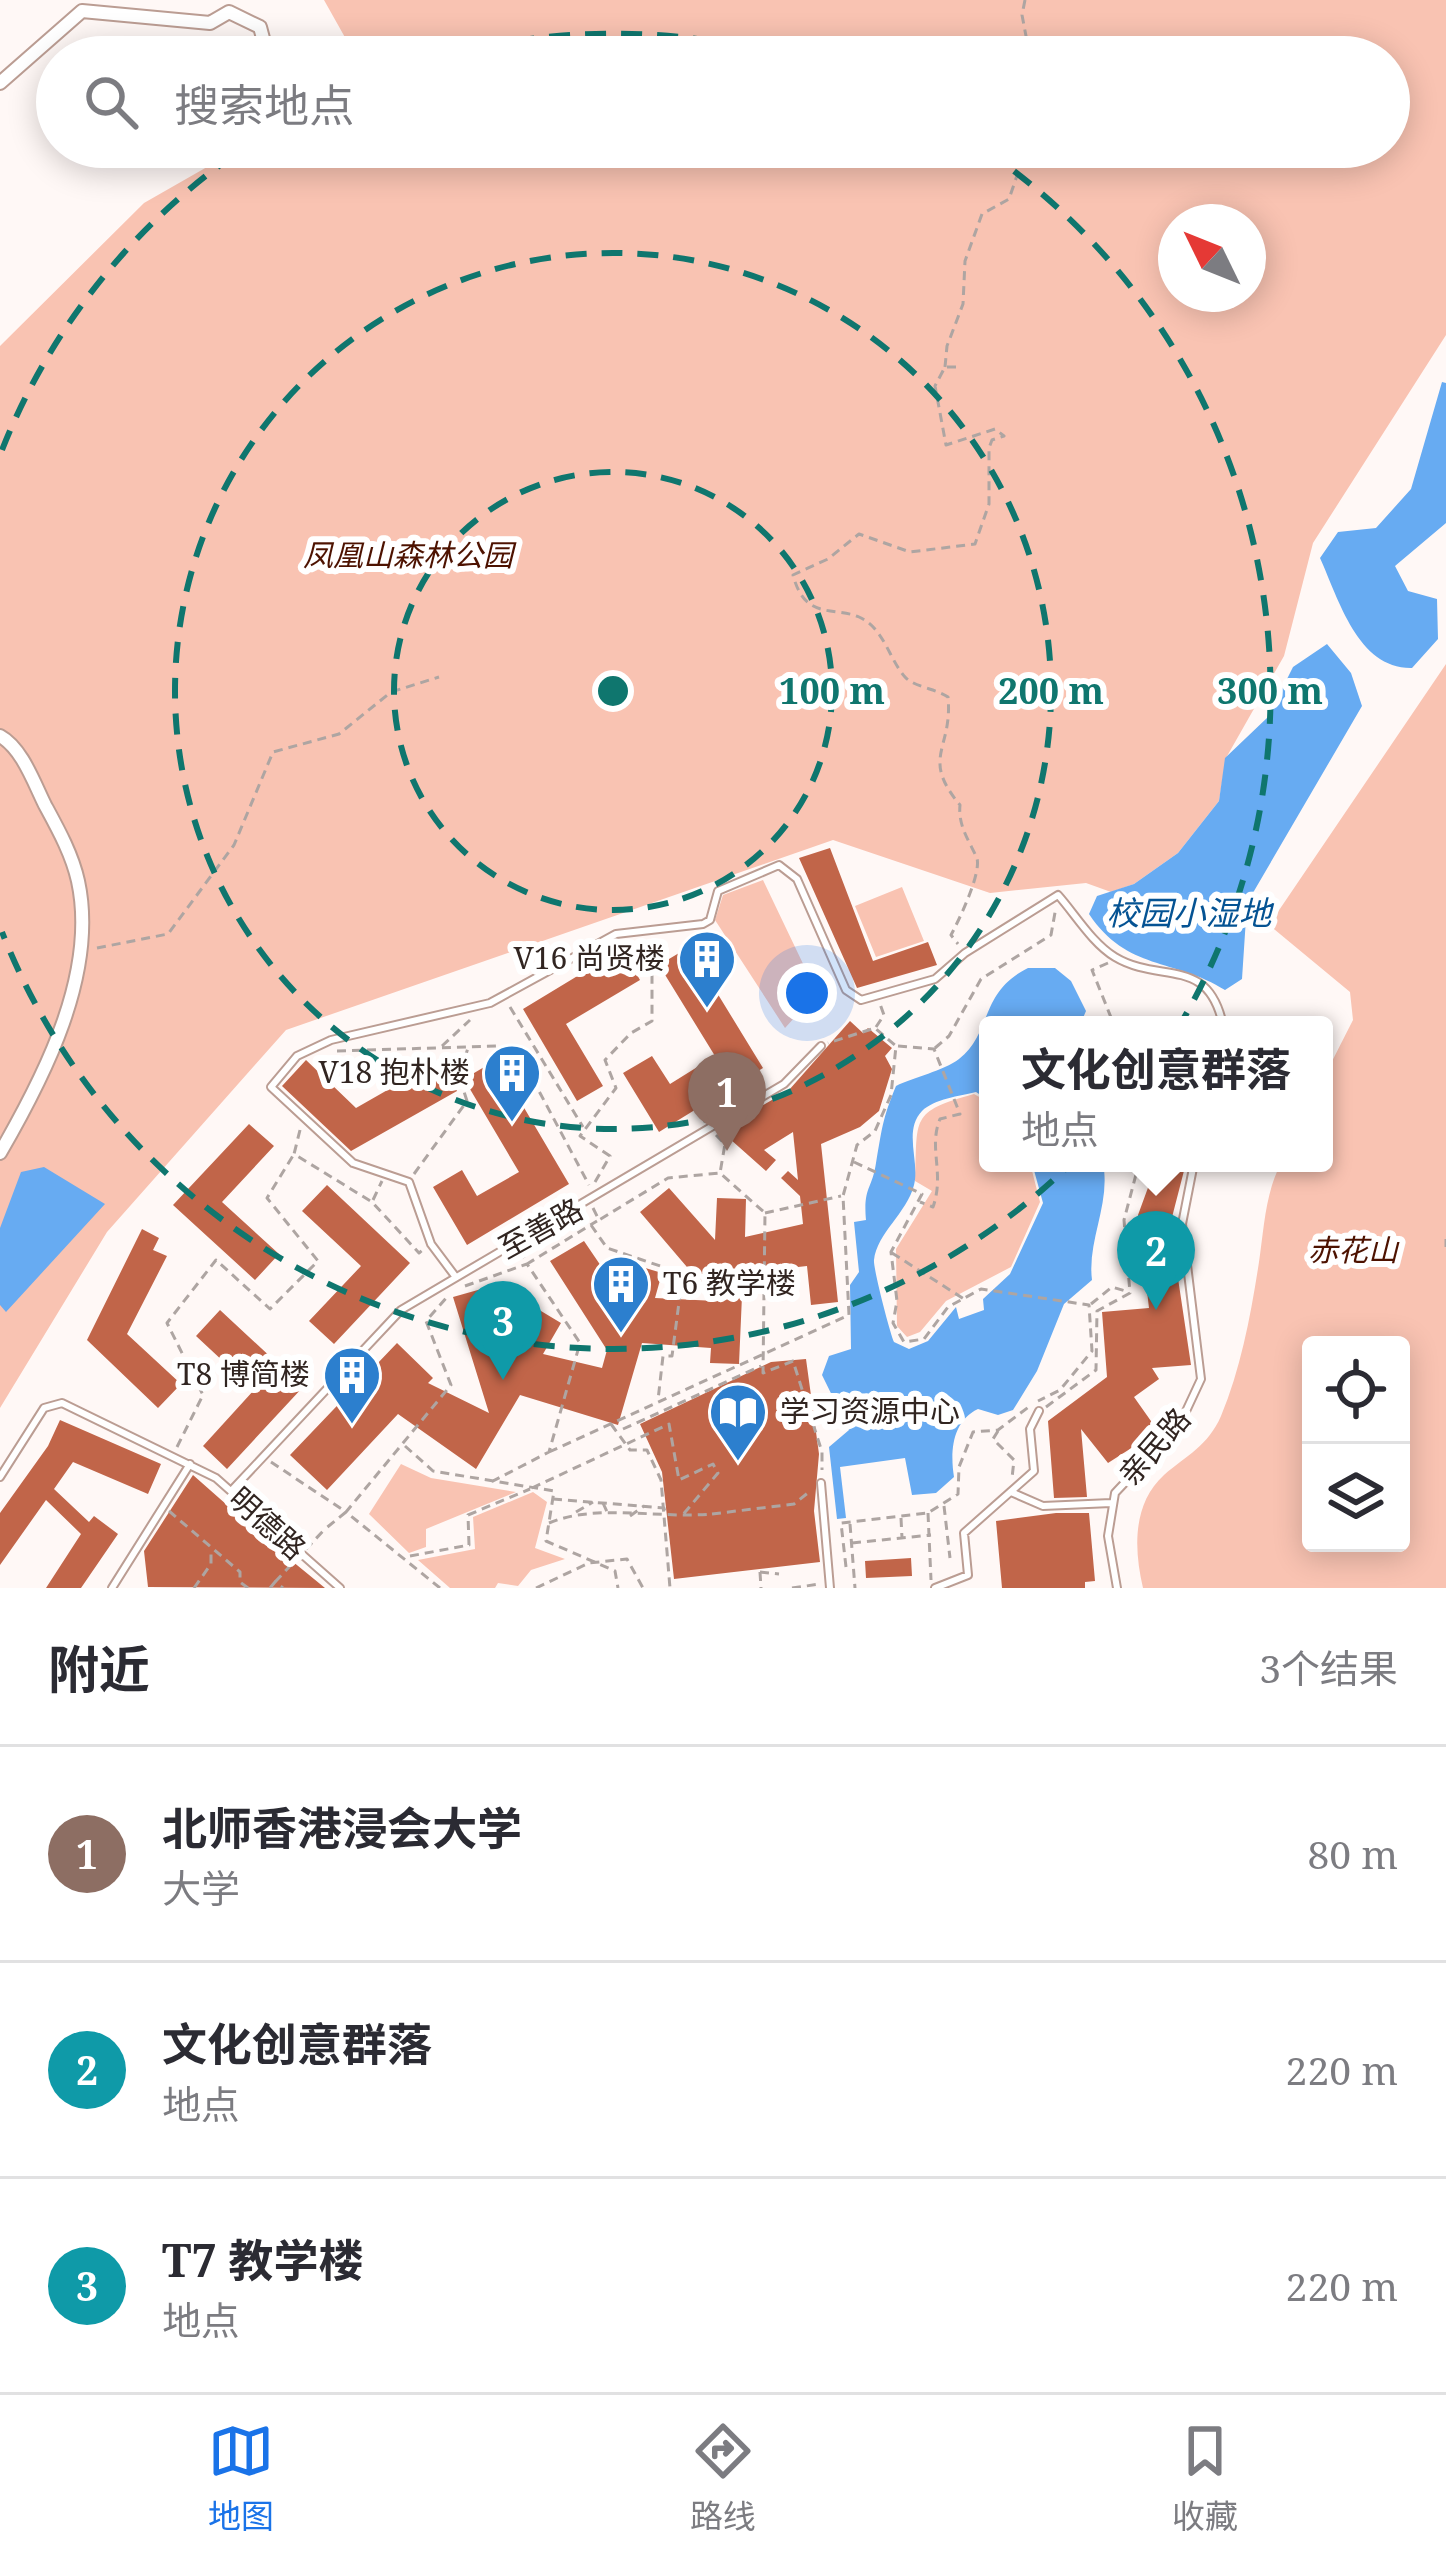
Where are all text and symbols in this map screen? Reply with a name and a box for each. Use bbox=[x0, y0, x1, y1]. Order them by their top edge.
search box bbox=[36, 36, 1410, 168]
icon: search bbox=[78, 69, 144, 135]
text: 搜索地点 bbox=[174, 74, 354, 135]
north arrow bbox=[1158, 204, 1266, 312]
park label: 凤凰山森林公园 bbox=[303, 534, 517, 575]
text: 100 m bbox=[779, 666, 885, 715]
text: 200 m bbox=[998, 666, 1104, 715]
text: 300 m bbox=[1217, 666, 1323, 715]
centre of rings bbox=[592, 670, 634, 712]
water label: 校园小湿地 bbox=[1107, 890, 1275, 935]
building icon: V16 尚贤楼 bbox=[676, 928, 738, 1010]
place label: V16 尚贤楼 bbox=[513, 937, 665, 978]
your location bbox=[777, 963, 837, 1023]
popup bbox=[979, 1016, 1333, 1172]
text: 文化创意群落 bbox=[1021, 1038, 1291, 1099]
building icon: V18 抱朴楼 bbox=[481, 1042, 543, 1124]
place label: V18 抱朴楼 bbox=[318, 1051, 470, 1092]
pin: 1 bbox=[688, 1052, 766, 1151]
text: 地点 bbox=[1021, 1102, 1099, 1155]
street label: 至善路 bbox=[491, 1188, 590, 1267]
pin: 2 bbox=[1117, 1211, 1195, 1310]
park label: 赤花山 bbox=[1308, 1229, 1400, 1270]
building icon: T6 教学楼 bbox=[590, 1253, 652, 1335]
place label: T6 教学楼 bbox=[663, 1262, 796, 1303]
pin: 3 bbox=[464, 1281, 542, 1380]
map controls bbox=[1302, 1336, 1410, 1552]
button: locate bbox=[1302, 1336, 1410, 1444]
building icon: T8 博简楼 bbox=[321, 1344, 383, 1426]
place label: T8 博简楼 bbox=[177, 1353, 310, 1394]
library icon: 学习资源中心 bbox=[707, 1381, 769, 1463]
place label: 学习资源中心 bbox=[780, 1390, 960, 1431]
street label: 亲民路 bbox=[1109, 1399, 1199, 1493]
button: layers bbox=[1302, 1444, 1410, 1552]
street label: 明德路 bbox=[221, 1478, 315, 1568]
text: 附近 bbox=[48, 1633, 150, 1703]
text: 3个结果 bbox=[1259, 1641, 1398, 1694]
text: 北师香港浸会大学 bbox=[162, 1797, 522, 1858]
text: 1 bbox=[76, 1827, 98, 1880]
text: 80 m bbox=[1307, 1827, 1398, 1880]
text: 大学 bbox=[162, 1861, 240, 1914]
text: 文化创意群落 bbox=[162, 2013, 432, 2074]
text: 2 bbox=[76, 2043, 98, 2096]
text: 220 m bbox=[1286, 2043, 1398, 2096]
text: 地点 bbox=[162, 2077, 240, 2130]
text: T7 教学楼 bbox=[162, 2229, 364, 2290]
text: 3 bbox=[76, 2259, 98, 2312]
text: 220 m bbox=[1286, 2259, 1398, 2312]
text: 地点 bbox=[162, 2293, 240, 2346]
tab: 地图 bbox=[208, 2418, 274, 2538]
tab: 路线 bbox=[690, 2418, 756, 2538]
tab: 收藏 bbox=[1172, 2418, 1238, 2538]

